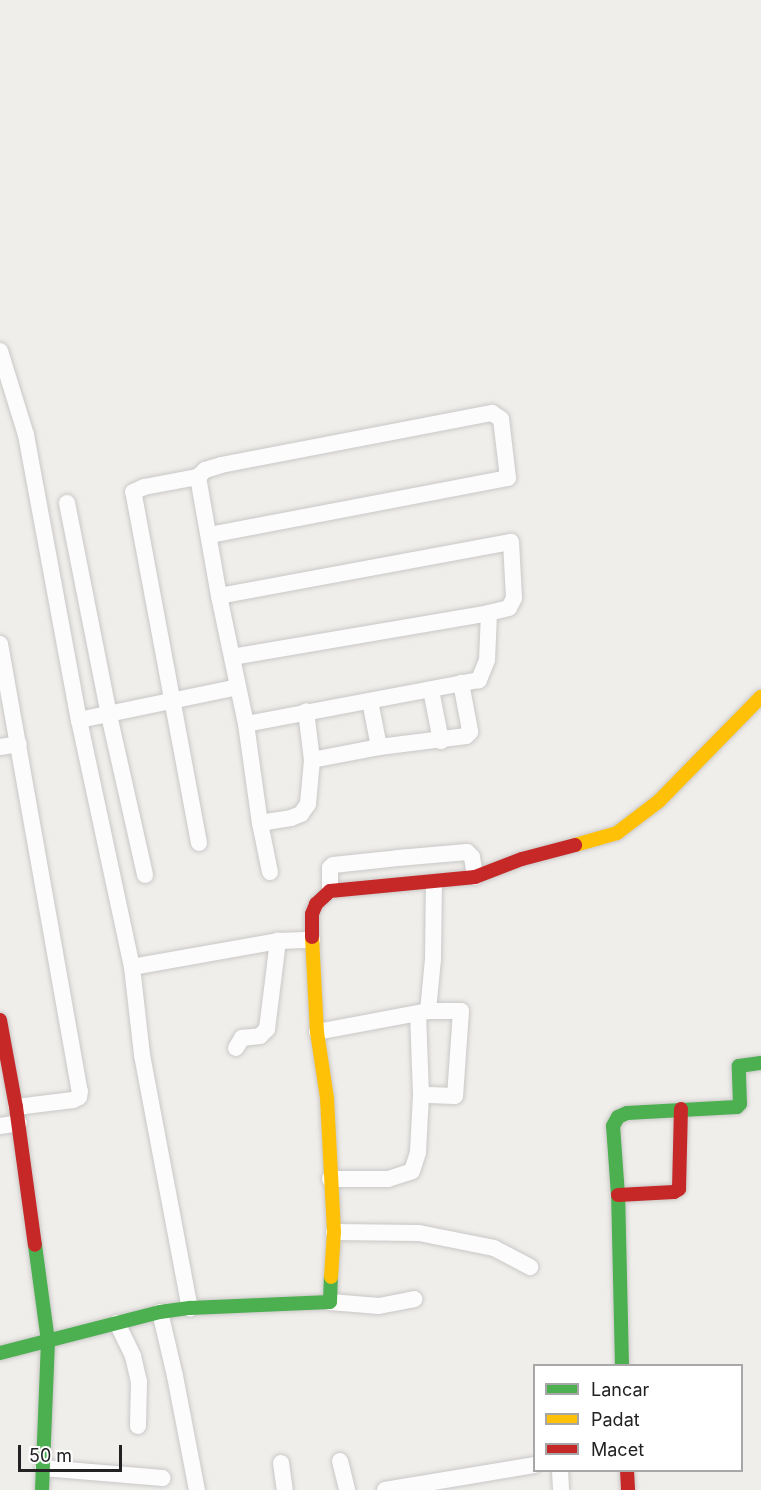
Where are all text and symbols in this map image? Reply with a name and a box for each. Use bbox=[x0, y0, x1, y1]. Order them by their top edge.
legend bbox=[533, 1364, 743, 1472]
text: Lancar bbox=[591, 1379, 649, 1400]
text: Padat bbox=[591, 1409, 640, 1430]
scale bar bbox=[21, 1433, 124, 1471]
text: Macet bbox=[591, 1439, 644, 1460]
text: 50 m bbox=[29, 1445, 72, 1466]

